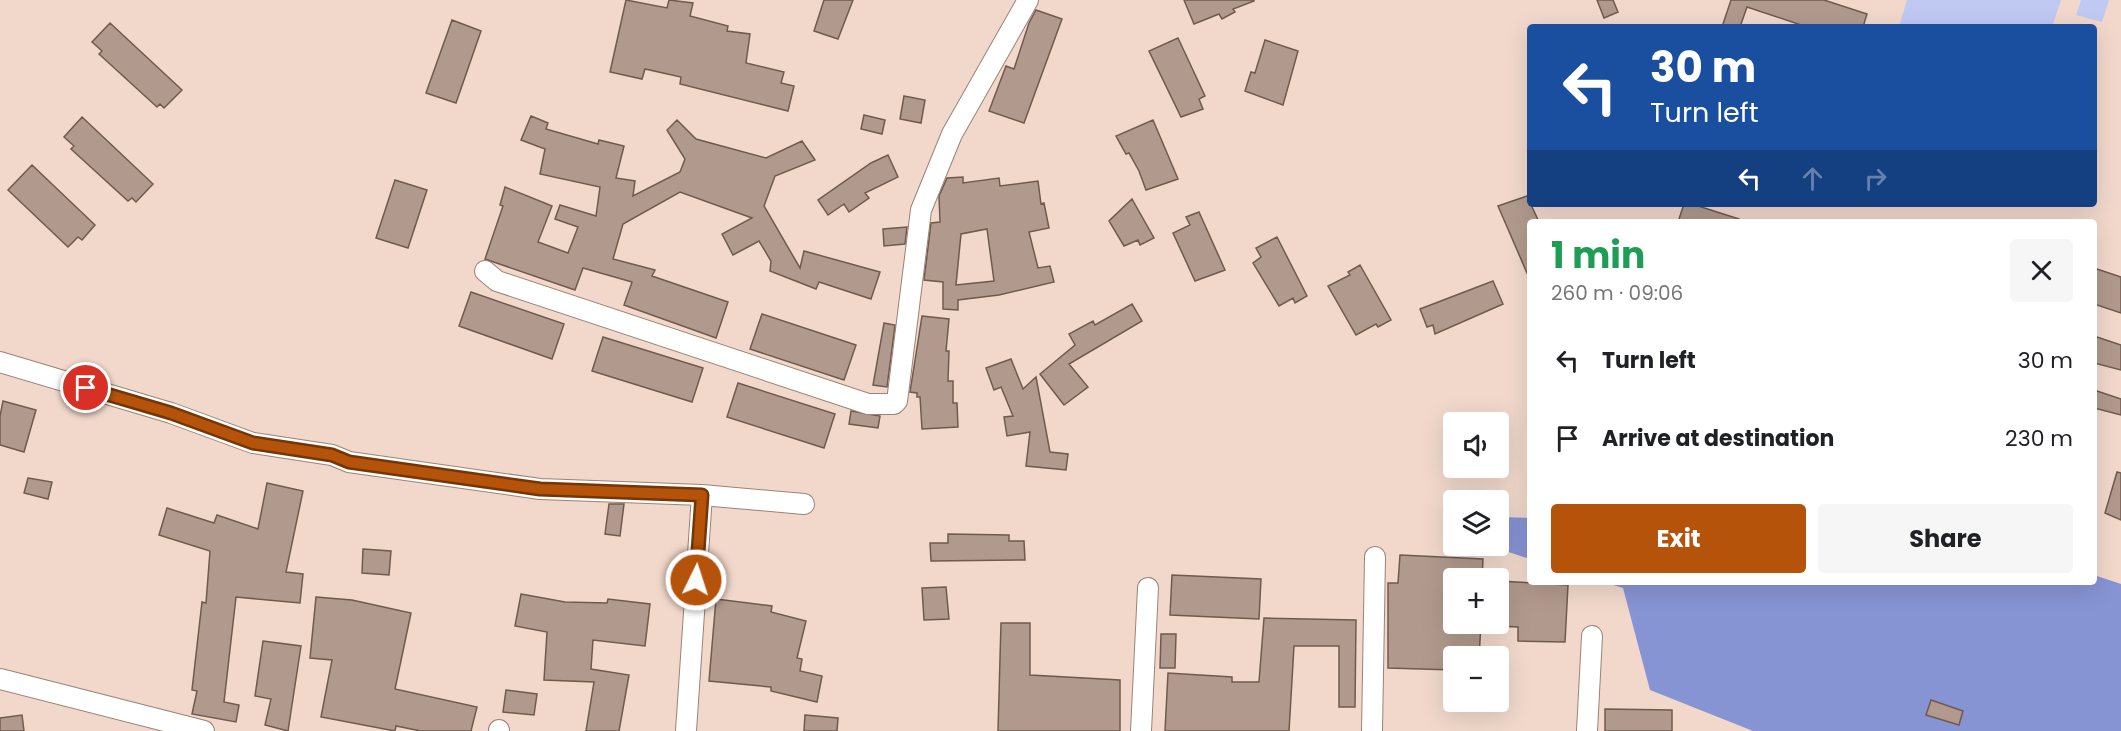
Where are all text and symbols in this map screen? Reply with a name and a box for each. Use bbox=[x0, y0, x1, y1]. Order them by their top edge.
text: 30 m bbox=[1650, 38, 1756, 97]
icon: left bbox=[1551, 48, 1629, 126]
text: Turn left bbox=[1650, 94, 1759, 131]
icon: left bbox=[1733, 162, 1766, 195]
icon: ahead bbox=[1796, 162, 1829, 195]
icon: right bbox=[1859, 162, 1892, 195]
text: 1 min bbox=[1551, 230, 1645, 281]
button: close bbox=[2010, 239, 2073, 302]
text: 260 m · 09:06 bbox=[1551, 279, 1683, 307]
icon: left bbox=[1551, 344, 1584, 377]
text: Turn left bbox=[1602, 345, 1696, 376]
text: 30 m bbox=[2018, 345, 2073, 376]
pin bbox=[60, 362, 111, 413]
icon: arrive bbox=[69, 371, 102, 404]
map controls bbox=[1443, 412, 1509, 712]
button: sound bbox=[1443, 412, 1509, 478]
icon: arrive bbox=[1551, 422, 1584, 455]
text: Arrive at destination bbox=[1602, 423, 1834, 454]
text: 230 m bbox=[2005, 423, 2073, 454]
button: layers bbox=[1443, 490, 1509, 556]
button: Exit bbox=[1551, 504, 1806, 573]
button: Share bbox=[1818, 504, 2073, 573]
position arrow bbox=[664, 548, 728, 612]
button: + bbox=[1443, 568, 1509, 634]
button: − bbox=[1443, 646, 1509, 712]

